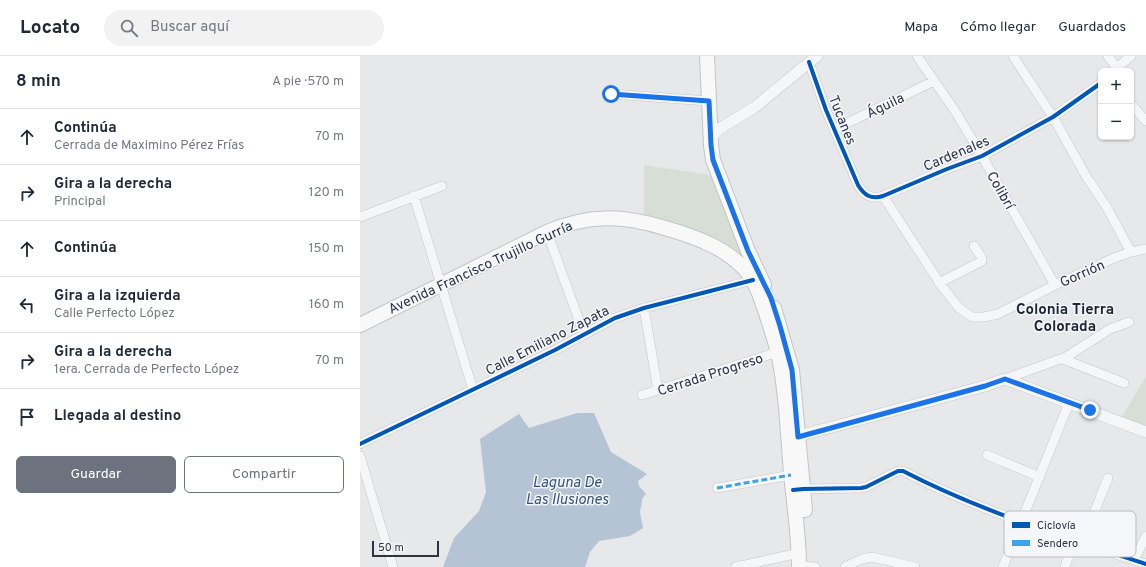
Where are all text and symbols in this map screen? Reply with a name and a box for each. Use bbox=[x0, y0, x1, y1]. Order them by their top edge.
search box bbox=[104, 10, 384, 46]
text: Locato bbox=[20, 16, 80, 40]
icon: search bbox=[118, 17, 140, 39]
text: Buscar aquí bbox=[150, 18, 229, 37]
text: Mapa bbox=[904, 19, 938, 36]
text: Cómo llegar bbox=[960, 19, 1036, 36]
text: Guardados bbox=[1058, 19, 1126, 36]
map controls bbox=[1098, 68, 1134, 140]
button: + bbox=[1098, 68, 1134, 104]
text: 8 min bbox=[16, 71, 61, 93]
text: A pie · 570 m bbox=[272, 74, 344, 90]
route start bbox=[602, 85, 620, 103]
street label: Águila bbox=[864, 89, 907, 123]
street label: Tucanes bbox=[824, 93, 859, 148]
button: − bbox=[1098, 104, 1134, 140]
text: Continúa bbox=[54, 119, 116, 138]
icon: ahead bbox=[16, 126, 38, 148]
text: 70 m bbox=[315, 129, 344, 145]
street label: Cardenales bbox=[921, 133, 992, 176]
text: Cerrada de Maximino Pérez Frías bbox=[54, 138, 244, 154]
street label: Colibrí bbox=[982, 169, 1018, 214]
text: Gira a la derecha bbox=[54, 175, 172, 194]
icon: right bbox=[16, 182, 38, 204]
text: 120 m bbox=[309, 185, 344, 201]
text: Principal bbox=[54, 194, 106, 210]
street label: Avenida Francisco Trujillo Gurría bbox=[386, 218, 575, 319]
icon: ahead bbox=[16, 238, 38, 260]
text: Continúa bbox=[54, 239, 116, 258]
text: 150 m bbox=[309, 241, 344, 257]
street label: Gorrión bbox=[1058, 257, 1108, 292]
text: Gira a la izquierda bbox=[54, 287, 181, 306]
icon: left bbox=[16, 294, 38, 316]
text: 160 m bbox=[309, 297, 344, 313]
district label: Colonia Tierra Colorada bbox=[1016, 301, 1114, 337]
street label: Calle Emiliano Zapata bbox=[483, 303, 612, 380]
text: Calle Perfecto López bbox=[54, 306, 175, 322]
text: Gira a la derecha bbox=[54, 343, 172, 362]
icon: right bbox=[16, 350, 38, 372]
street label: Cerrada Progreso bbox=[655, 350, 766, 401]
text: 70 m bbox=[315, 353, 344, 369]
text: 1era. Cerrada de Perfecto López bbox=[54, 362, 239, 378]
route end bbox=[1081, 401, 1099, 419]
icon: arrive bbox=[16, 406, 38, 428]
text: Llegada al destino bbox=[54, 407, 181, 426]
button: Guardar bbox=[16, 456, 176, 493]
button: Compartir bbox=[184, 456, 344, 493]
water label: Laguna De Las Ilusiones bbox=[526, 474, 609, 510]
legend bbox=[1004, 511, 1136, 557]
text: Ciclovía bbox=[1037, 519, 1076, 533]
text: Sendero bbox=[1037, 537, 1078, 551]
scale bar bbox=[372, 539, 439, 558]
text: 50 m bbox=[378, 541, 404, 555]

